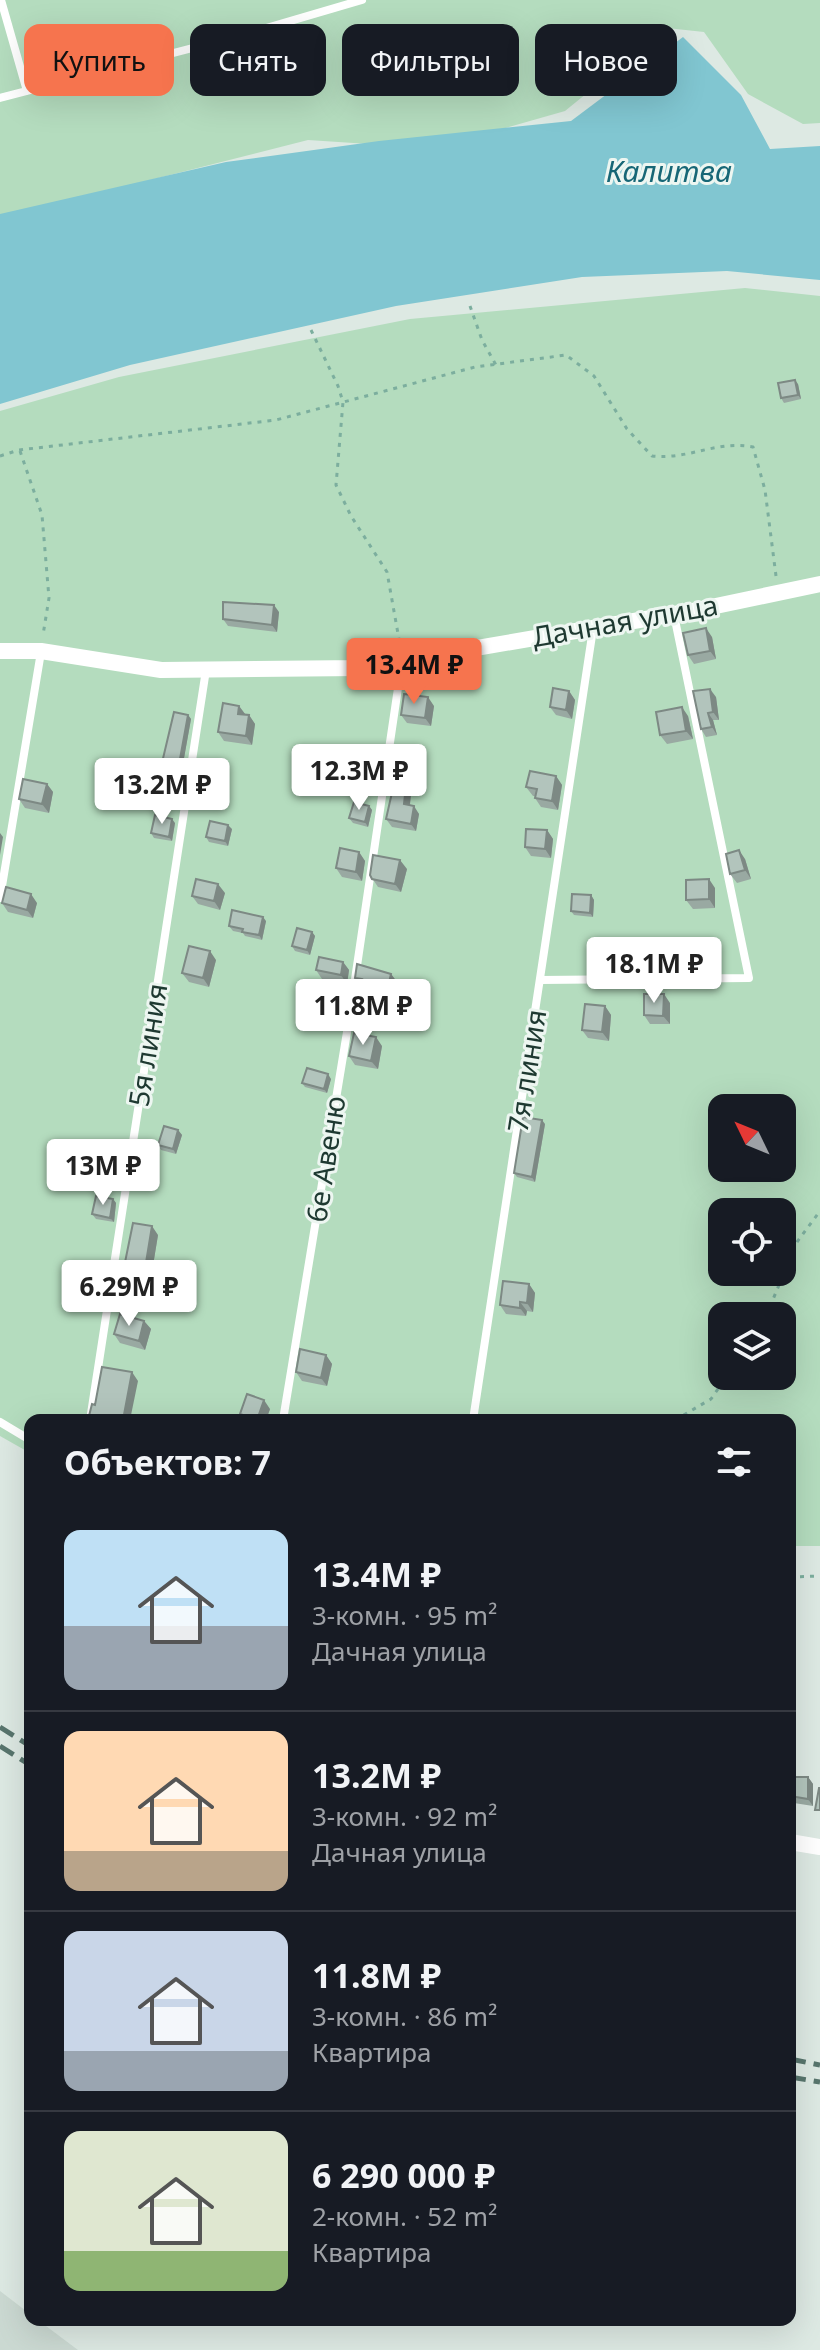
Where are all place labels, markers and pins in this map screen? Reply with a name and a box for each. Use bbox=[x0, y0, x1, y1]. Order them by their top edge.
pin: 13.4M ₽ bbox=[340, 638, 488, 706]
pin: 12.3M ₽ bbox=[285, 744, 433, 812]
pin: 13.2M ₽ bbox=[88, 758, 236, 826]
pin: 18.1M ₽ bbox=[580, 937, 728, 1005]
pin: 11.8M ₽ bbox=[289, 979, 437, 1047]
pin: 13M ₽ bbox=[47, 1139, 159, 1207]
pin: 6.29M ₽ bbox=[55, 1260, 203, 1328]

